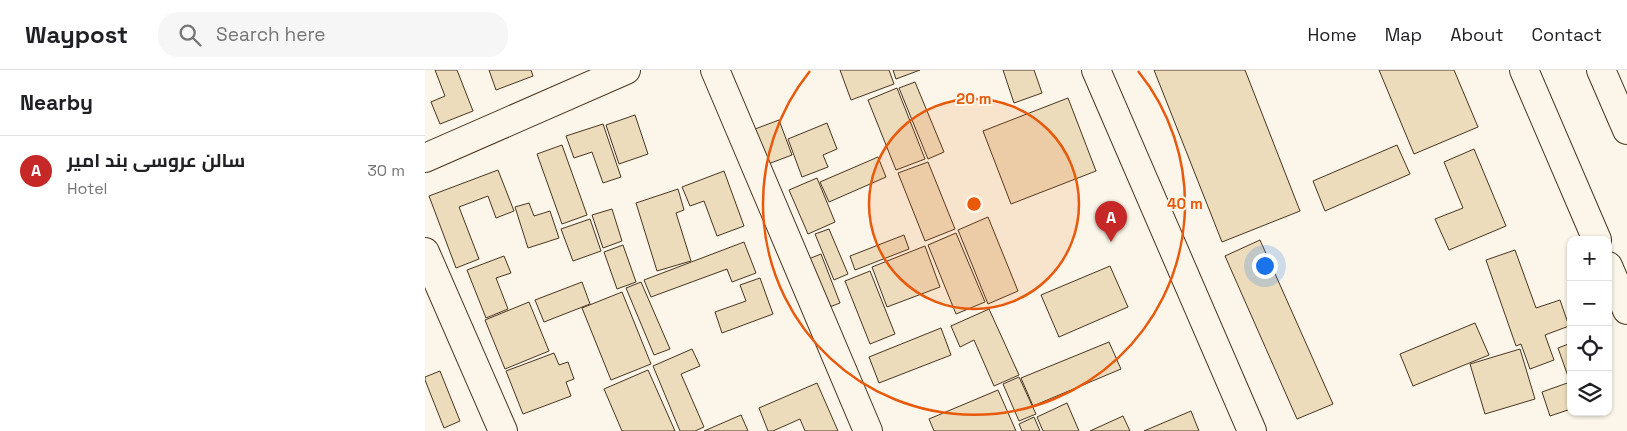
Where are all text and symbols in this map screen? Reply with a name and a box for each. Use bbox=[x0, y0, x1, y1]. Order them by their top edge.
search box bbox=[158, 12, 508, 57]
text: Waypost bbox=[25, 19, 128, 50]
icon: search bbox=[176, 21, 204, 49]
text: Search here bbox=[216, 22, 326, 47]
text: Home bbox=[1308, 23, 1357, 46]
text: Map bbox=[1385, 23, 1422, 46]
text: About bbox=[1450, 23, 1504, 46]
text: Contact bbox=[1532, 23, 1602, 46]
text: Nearby bbox=[20, 89, 93, 116]
text: 20 m bbox=[956, 89, 992, 108]
text: سالن عروسی بند امیر bbox=[67, 148, 245, 173]
text: A bbox=[31, 160, 41, 181]
text: 30 m bbox=[367, 160, 405, 181]
text: Hotel bbox=[67, 178, 108, 199]
text: 40 m bbox=[1167, 194, 1203, 213]
centre of rings bbox=[965, 195, 983, 213]
pin: A bbox=[1095, 201, 1127, 242]
map controls bbox=[1567, 236, 1612, 416]
button: + bbox=[1567, 236, 1612, 281]
your location bbox=[1252, 253, 1278, 279]
button: − bbox=[1567, 281, 1612, 326]
button: locate bbox=[1567, 326, 1612, 371]
button: layers bbox=[1567, 371, 1612, 416]

